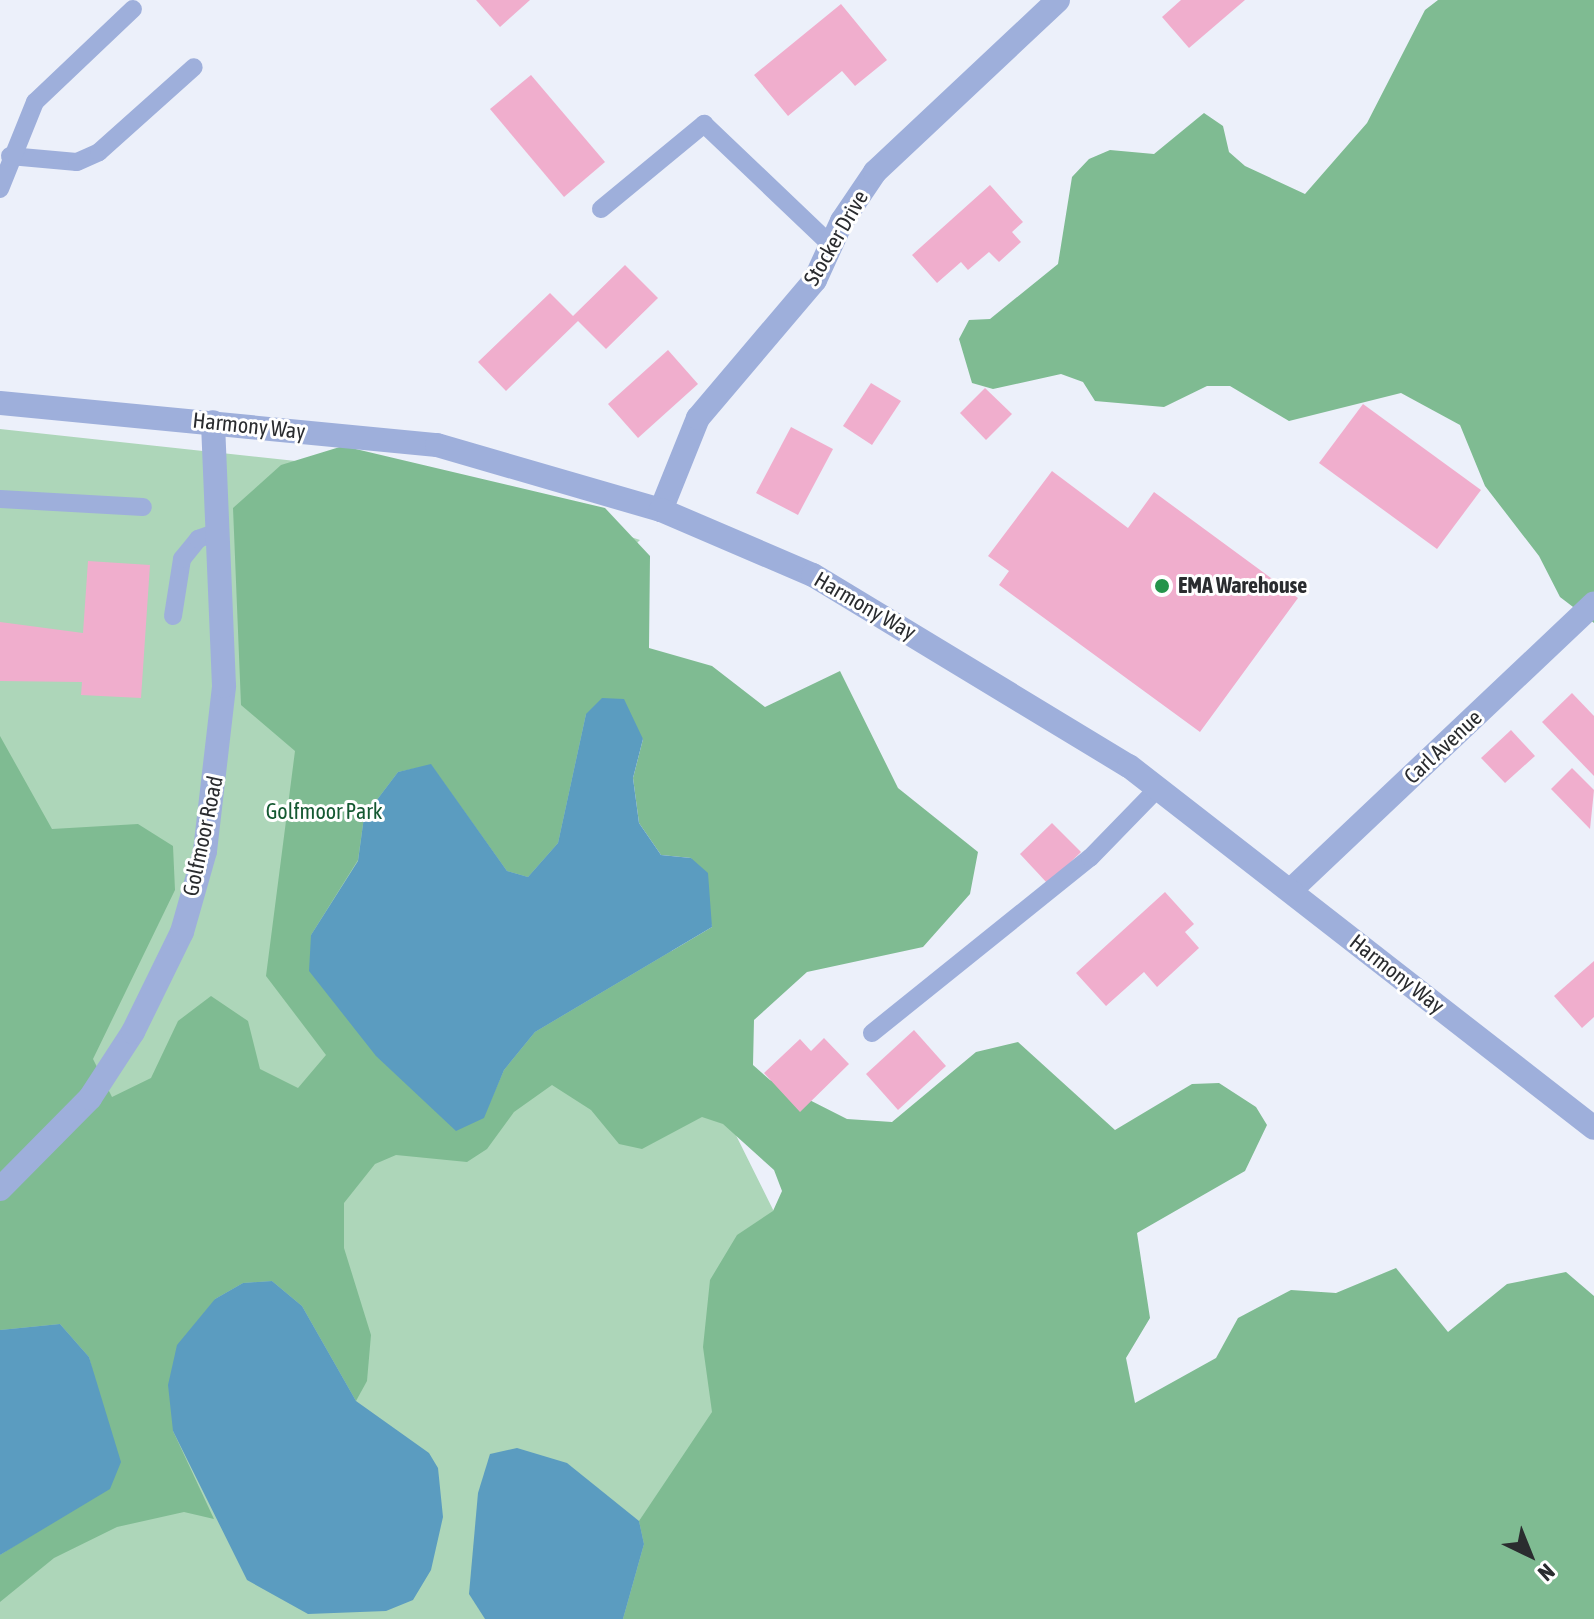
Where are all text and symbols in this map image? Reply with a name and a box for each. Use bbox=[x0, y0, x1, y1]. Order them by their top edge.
street label: Stocker Drive bbox=[798, 186, 874, 290]
street label: Harmony Way bbox=[191, 407, 307, 445]
street label: Harmony Way bbox=[809, 566, 921, 646]
place label: EMA Warehouse bbox=[1178, 573, 1307, 599]
marker: EMA Warehouse bbox=[1153, 577, 1171, 595]
street label: Carl Avenue bbox=[1399, 704, 1487, 790]
street label: Golfmoor Road bbox=[177, 774, 229, 898]
park label: Golfmoor Park bbox=[266, 799, 382, 825]
street label: Harmony Way bbox=[1344, 929, 1450, 1019]
north arrow bbox=[1490, 1515, 1570, 1595]
text: N bbox=[1533, 1559, 1560, 1586]

